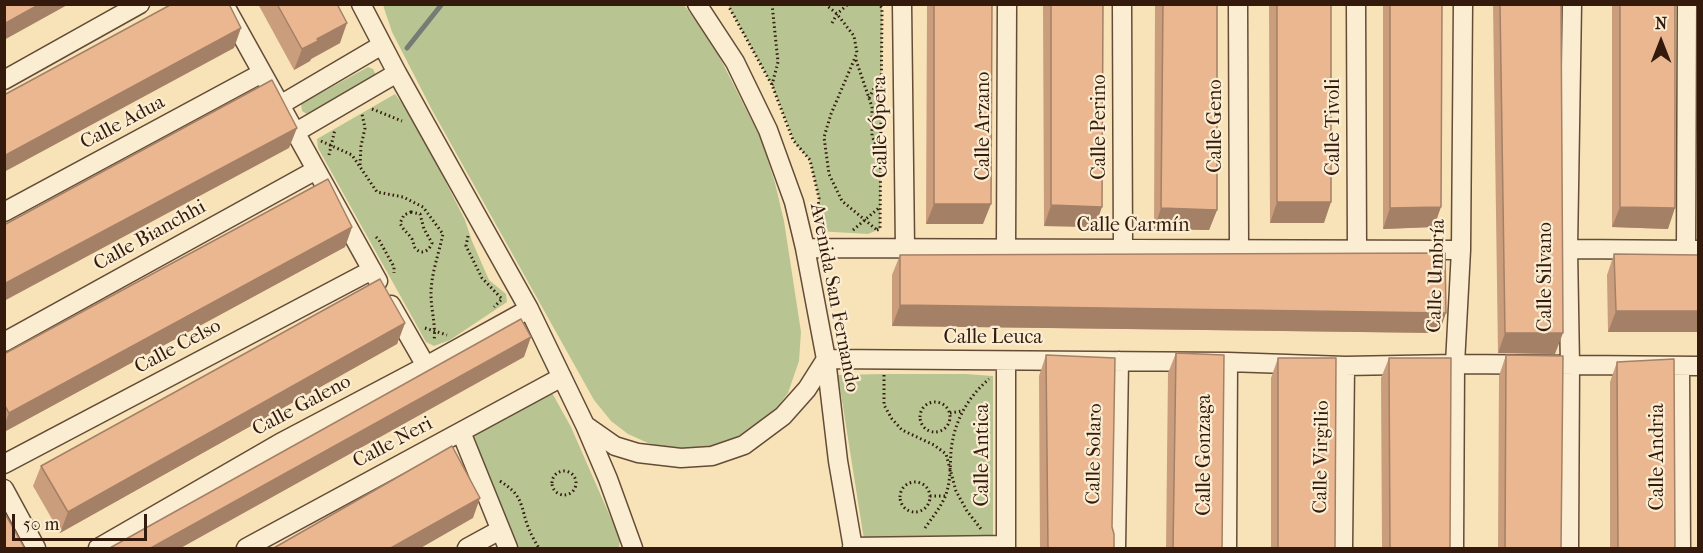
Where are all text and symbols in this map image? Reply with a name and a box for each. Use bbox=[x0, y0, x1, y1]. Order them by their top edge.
north arrow bbox=[1631, 12, 1691, 72]
text: N bbox=[1655, 14, 1667, 33]
street label: Calle Arzano bbox=[972, 71, 996, 181]
street label: Calle Perino bbox=[1088, 74, 1112, 180]
street label: Calle Ópera bbox=[868, 76, 894, 178]
street label: Calle Tivoli bbox=[1322, 78, 1346, 176]
street label: Calle Geno bbox=[1204, 79, 1228, 173]
street label: Calle Adua bbox=[77, 91, 169, 155]
street label: Calle Bianchhi bbox=[90, 195, 210, 277]
street label: Avenida San Fernando bbox=[804, 202, 864, 394]
street label: Calle Carmín bbox=[1076, 214, 1190, 238]
street label: Calle Umbría bbox=[1423, 219, 1451, 333]
street label: Calle Silvano bbox=[1534, 222, 1558, 332]
street label: Calle Celso bbox=[131, 314, 225, 380]
street label: Calle Leuca bbox=[943, 326, 1043, 350]
street label: Calle Galeno bbox=[249, 370, 355, 442]
street label: Calle Gonzaga bbox=[1193, 394, 1217, 516]
street label: Calle Virgilio bbox=[1309, 400, 1335, 514]
street label: Calle Antica bbox=[971, 403, 995, 507]
street label: Calle Solaro bbox=[1082, 403, 1108, 505]
street label: Calle Andria bbox=[1646, 404, 1670, 510]
street label: Calle Neri bbox=[349, 412, 437, 474]
scale bar bbox=[15, 502, 150, 540]
text: 50 m bbox=[23, 514, 59, 535]

